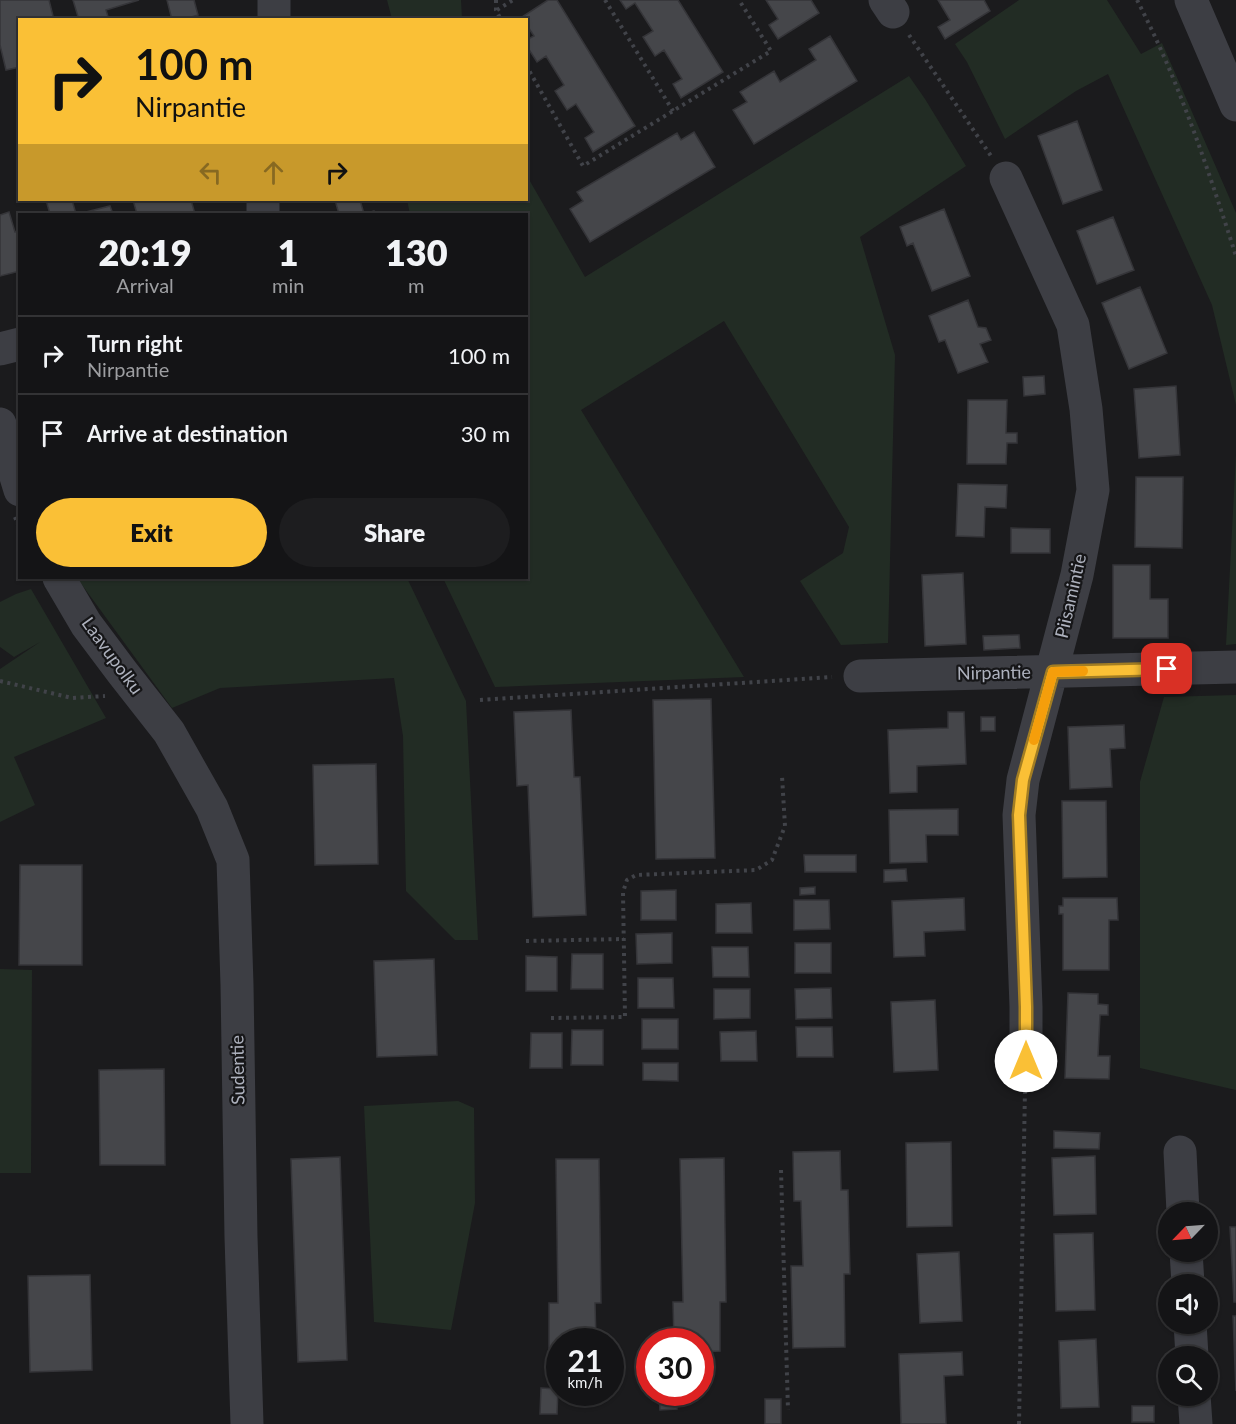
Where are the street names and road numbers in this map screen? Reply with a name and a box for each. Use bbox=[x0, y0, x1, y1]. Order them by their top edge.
street label: Piisamintie bbox=[1050, 552, 1090, 640]
street label: Laavupolku bbox=[77, 613, 148, 698]
street label: Nirpantie bbox=[957, 660, 1031, 684]
street label: Sudentie bbox=[225, 1035, 249, 1105]

